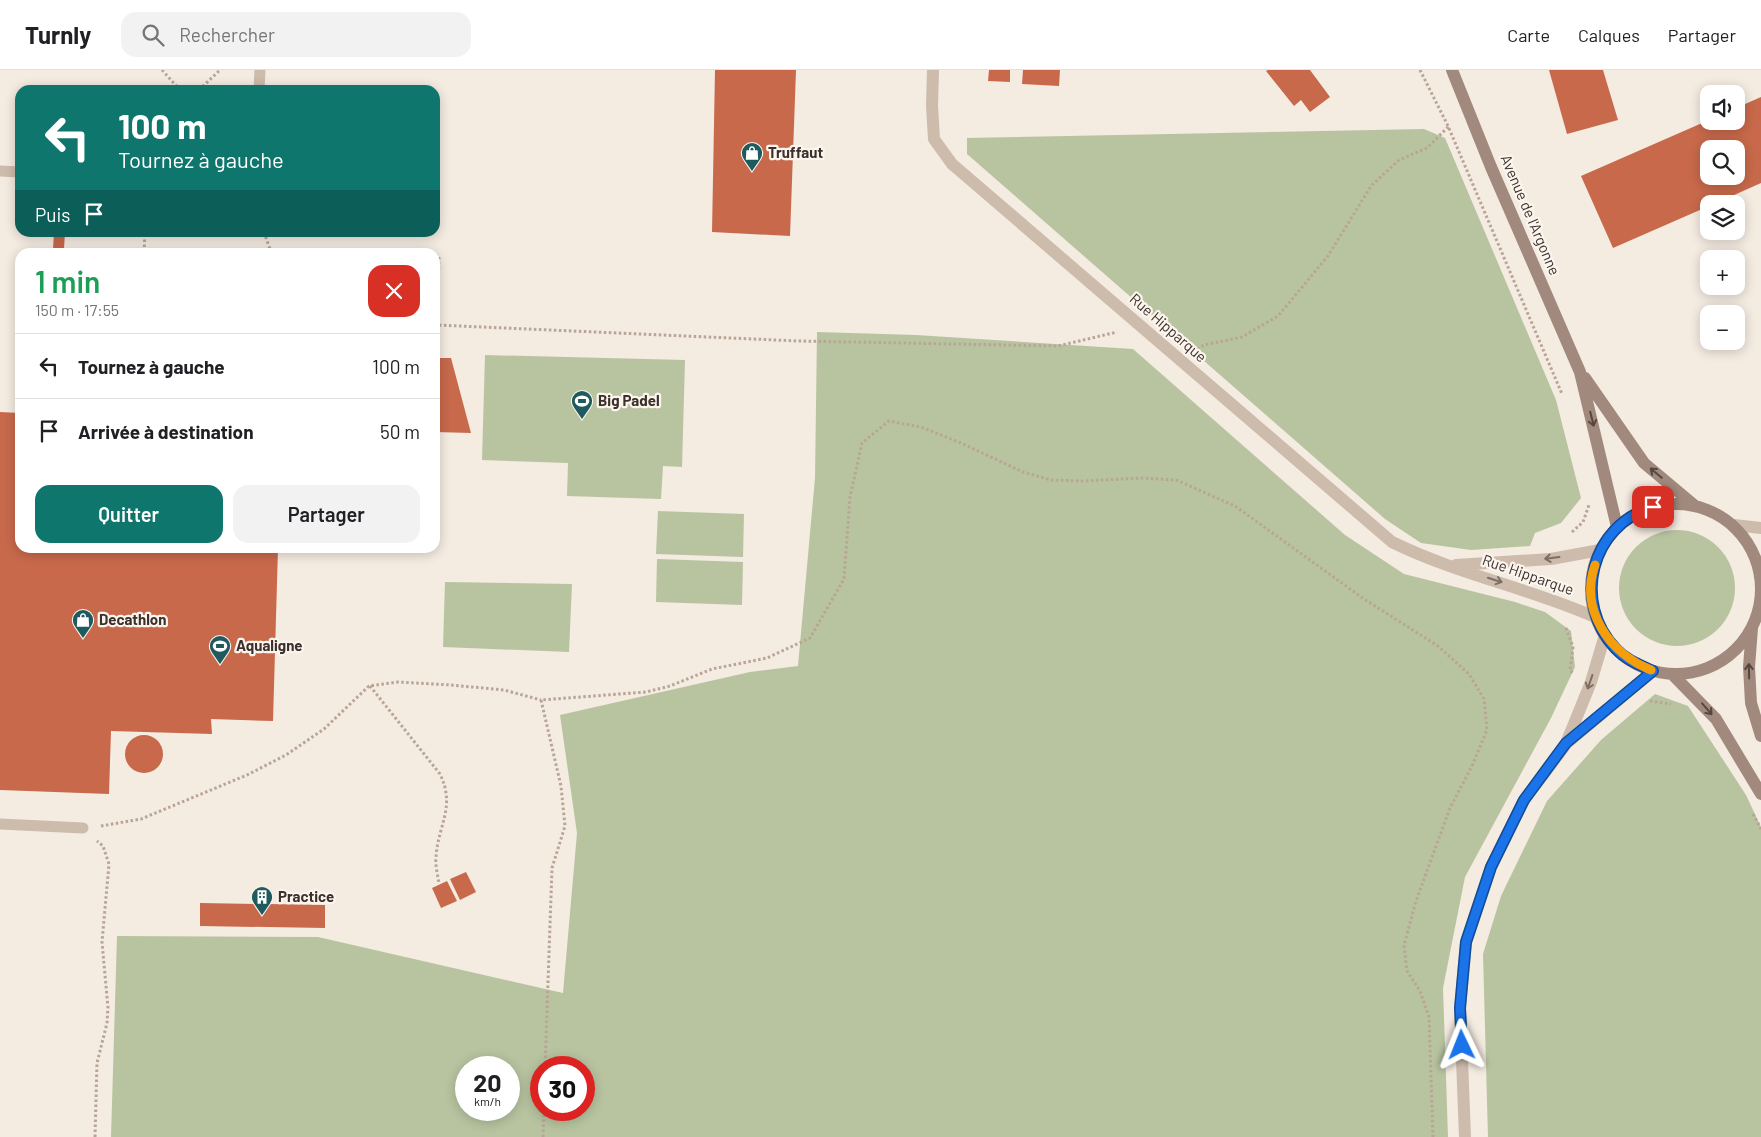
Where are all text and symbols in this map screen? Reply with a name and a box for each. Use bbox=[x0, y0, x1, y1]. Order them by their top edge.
search box bbox=[121, 12, 471, 57]
text: Turnly bbox=[25, 20, 91, 49]
icon: search bbox=[139, 21, 167, 49]
text: Rechercher bbox=[179, 23, 275, 46]
text: Carte bbox=[1507, 24, 1550, 46]
text: Calques bbox=[1578, 24, 1640, 46]
text: Partager bbox=[1668, 24, 1736, 46]
map controls bbox=[1700, 85, 1745, 350]
button: sound bbox=[1700, 85, 1745, 130]
text: 100 m bbox=[118, 104, 207, 146]
icon: left bbox=[35, 105, 100, 170]
button: search bbox=[1700, 140, 1745, 185]
shop icon: Truffaut bbox=[740, 141, 764, 172]
place label: Truffaut bbox=[768, 143, 823, 161]
text: Tournez à gauche bbox=[118, 146, 284, 172]
street label: Avenue de l'Argonne bbox=[1497, 152, 1564, 278]
button: layers bbox=[1700, 195, 1745, 240]
icon: arrive bbox=[80, 200, 108, 228]
text: Puis bbox=[35, 203, 70, 226]
button: + bbox=[1700, 250, 1745, 295]
text: 1 min bbox=[35, 263, 100, 299]
button: close bbox=[368, 265, 420, 317]
street label: Rue Hipparque bbox=[1127, 289, 1211, 365]
text: 150 m · 17:55 bbox=[35, 300, 119, 319]
button: − bbox=[1700, 305, 1745, 350]
icon: left bbox=[35, 352, 63, 380]
text: Tournez à gauche bbox=[78, 355, 225, 378]
text: 100 m bbox=[372, 355, 420, 378]
sports icon: Big Padel bbox=[570, 389, 594, 420]
place label: Big Padel bbox=[598, 391, 660, 409]
one-way arrow bbox=[1588, 411, 1597, 427]
icon: arrive bbox=[35, 417, 63, 445]
text: Arrivée à destination bbox=[78, 420, 254, 443]
text: 50 m bbox=[380, 420, 420, 443]
one-way arrow bbox=[1650, 468, 1663, 479]
button: Quitter bbox=[35, 485, 223, 543]
button: Partager bbox=[233, 485, 420, 543]
pin bbox=[1632, 486, 1674, 528]
icon: arrive bbox=[1639, 493, 1667, 521]
street label: Rue Hipparque bbox=[1480, 550, 1576, 598]
one-way arrow bbox=[1544, 553, 1560, 563]
one-way arrow bbox=[1487, 576, 1503, 585]
shop icon: Decathlon bbox=[71, 608, 95, 639]
place label: Decathlon bbox=[99, 610, 166, 628]
sports icon: Aqualigne bbox=[208, 634, 232, 665]
place label: Aqualigne bbox=[236, 636, 303, 654]
one-way arrow bbox=[1745, 663, 1754, 679]
one-way arrow bbox=[1585, 674, 1595, 690]
one-way arrow bbox=[1701, 702, 1712, 715]
building icon: Practice bbox=[250, 885, 274, 916]
place label: Practice bbox=[278, 887, 334, 905]
position arrow bbox=[1435, 1018, 1487, 1070]
speed limit sign: 30 bbox=[530, 1056, 595, 1121]
text: 20 bbox=[473, 1067, 502, 1097]
text: km/h bbox=[474, 1094, 501, 1108]

